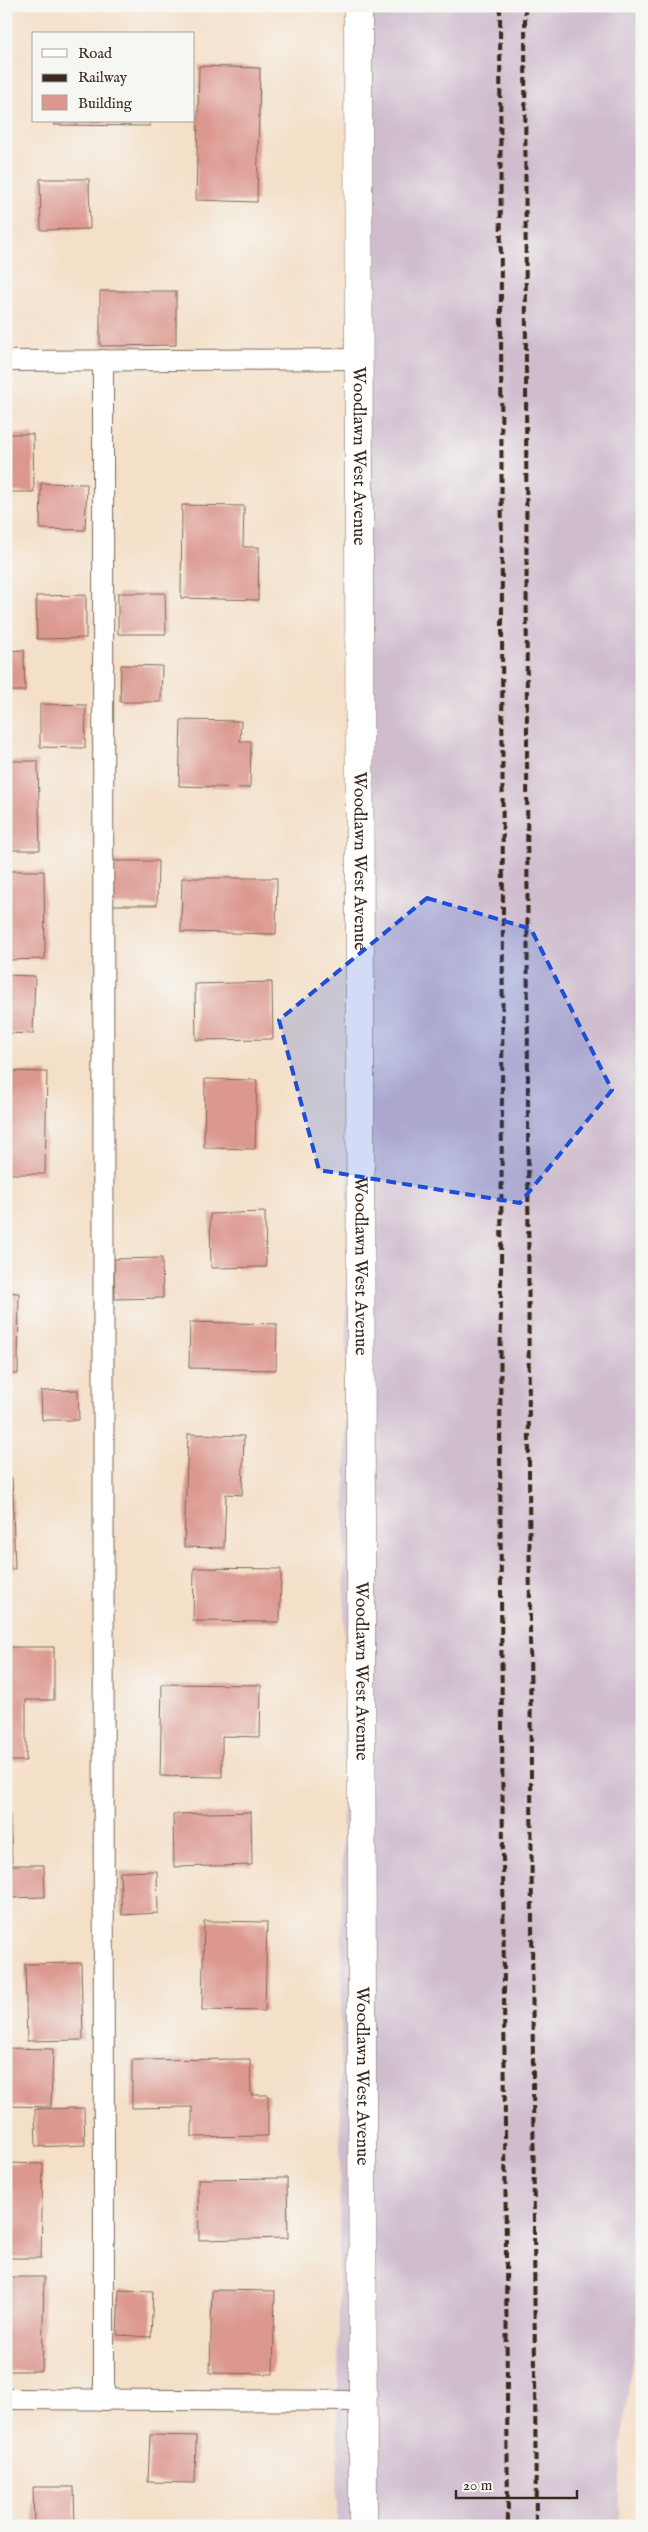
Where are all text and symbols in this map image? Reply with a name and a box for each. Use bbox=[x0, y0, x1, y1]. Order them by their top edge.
legend bbox=[32, 32, 195, 122]
text: Road bbox=[78, 44, 113, 63]
text: Railway bbox=[78, 68, 128, 87]
text: Building bbox=[78, 94, 133, 113]
street label: Woodlawn West Avenue bbox=[347, 366, 371, 546]
street label: Woodlawn West Avenue bbox=[348, 771, 371, 951]
street label: Woodlawn West Avenue bbox=[349, 1176, 372, 1356]
street label: Woodlawn West Avenue bbox=[350, 1581, 373, 1761]
street label: Woodlawn West Avenue bbox=[350, 1986, 374, 2166]
scale bar bbox=[456, 2467, 577, 2499]
text: 20 m bbox=[463, 2476, 493, 2495]

